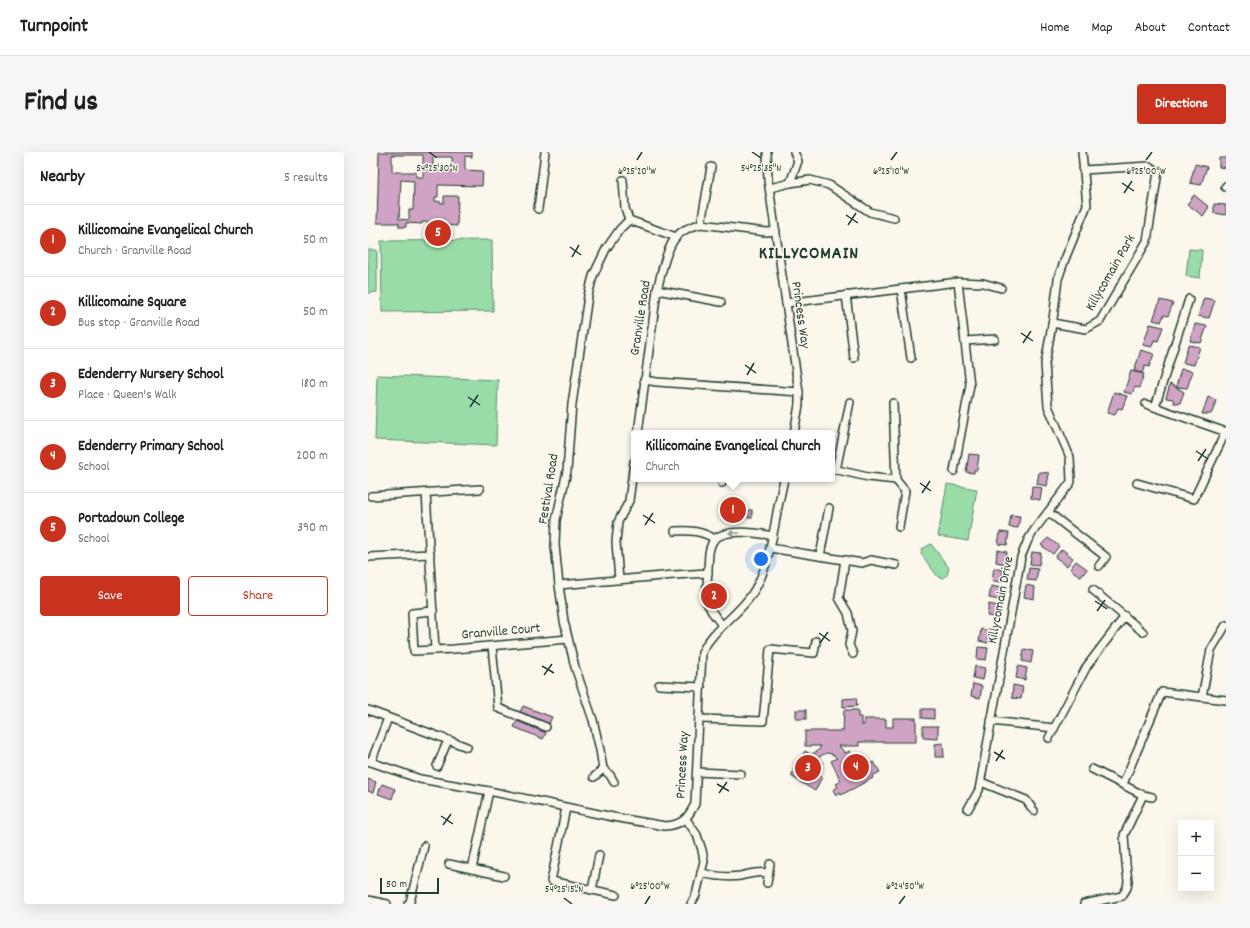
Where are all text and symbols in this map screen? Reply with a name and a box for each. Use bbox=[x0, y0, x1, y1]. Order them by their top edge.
text: Turnpoint bbox=[20, 14, 88, 41]
text: Home bbox=[1040, 18, 1069, 38]
text: Map bbox=[1091, 18, 1113, 38]
text: About bbox=[1135, 18, 1166, 38]
text: Contact bbox=[1188, 18, 1230, 38]
text: Find us bbox=[24, 84, 98, 124]
button: Directions bbox=[1137, 84, 1226, 124]
text: 54°25'30"N bbox=[416, 162, 458, 176]
text: 54°25'35"N bbox=[741, 162, 781, 176]
text: 6°25'20"W bbox=[618, 165, 656, 179]
text: 6°25'10"W bbox=[873, 165, 909, 179]
text: 6°25'00"W bbox=[1126, 165, 1166, 179]
text: Nearby bbox=[40, 166, 84, 190]
text: 5 results bbox=[284, 169, 328, 188]
pin: 5 bbox=[425, 218, 451, 248]
text: Killicomaine Evangelical Church bbox=[78, 220, 253, 242]
text: 1 bbox=[52, 231, 54, 250]
text: 50 m bbox=[303, 231, 328, 250]
street label: Killycomain Park bbox=[1081, 231, 1141, 315]
text: Church · Granville Road bbox=[78, 242, 191, 261]
district label: KILLYCOMAIN bbox=[759, 242, 859, 267]
street label: Granville Road bbox=[625, 279, 657, 357]
street label: Princess Way bbox=[785, 280, 815, 350]
text: Killicomaine Square bbox=[78, 292, 186, 314]
text: 2 bbox=[50, 303, 56, 322]
text: 50 m bbox=[303, 303, 328, 322]
text: Bus stop · Granville Road bbox=[78, 314, 200, 333]
text: Edenderry Nursery School bbox=[78, 364, 224, 386]
text: 3 bbox=[50, 375, 56, 394]
text: 180 m bbox=[301, 375, 328, 394]
text: Place · Queen's Walk bbox=[78, 386, 177, 405]
popup bbox=[631, 430, 835, 482]
text: Edenderry Primary School bbox=[78, 436, 224, 458]
text: Killicomaine Evangelical Church bbox=[645, 436, 821, 458]
text: 4 bbox=[50, 447, 56, 466]
text: 200 m bbox=[296, 447, 328, 466]
street label: Festival Road bbox=[534, 452, 564, 526]
text: School bbox=[78, 458, 110, 477]
text: Church bbox=[645, 458, 679, 477]
pin: 1 bbox=[720, 495, 746, 525]
text: Portadown College bbox=[78, 508, 184, 530]
text: 5 bbox=[50, 519, 56, 538]
text: 390 m bbox=[297, 519, 328, 538]
text: School bbox=[78, 530, 110, 549]
one-way arrow bbox=[727, 530, 740, 536]
your location bbox=[751, 549, 771, 569]
street label: Killycomain Drive bbox=[983, 555, 1019, 645]
button: Save bbox=[40, 576, 180, 616]
button: Share bbox=[188, 576, 328, 616]
pin: 2 bbox=[701, 581, 727, 611]
street label: Granville Court bbox=[461, 619, 541, 645]
street label: Princess Way bbox=[671, 730, 695, 799]
pin: 4 bbox=[843, 752, 869, 782]
pin: 3 bbox=[795, 753, 821, 783]
map controls bbox=[1178, 820, 1214, 892]
button: + bbox=[1178, 820, 1214, 856]
button: − bbox=[1178, 856, 1214, 892]
scale bar bbox=[380, 876, 439, 895]
text: 50 m bbox=[386, 877, 407, 893]
text: 6°25'00"W bbox=[630, 880, 670, 894]
text: 6°24'50"W bbox=[886, 880, 924, 894]
text: 54°25'15"N bbox=[545, 883, 583, 897]

